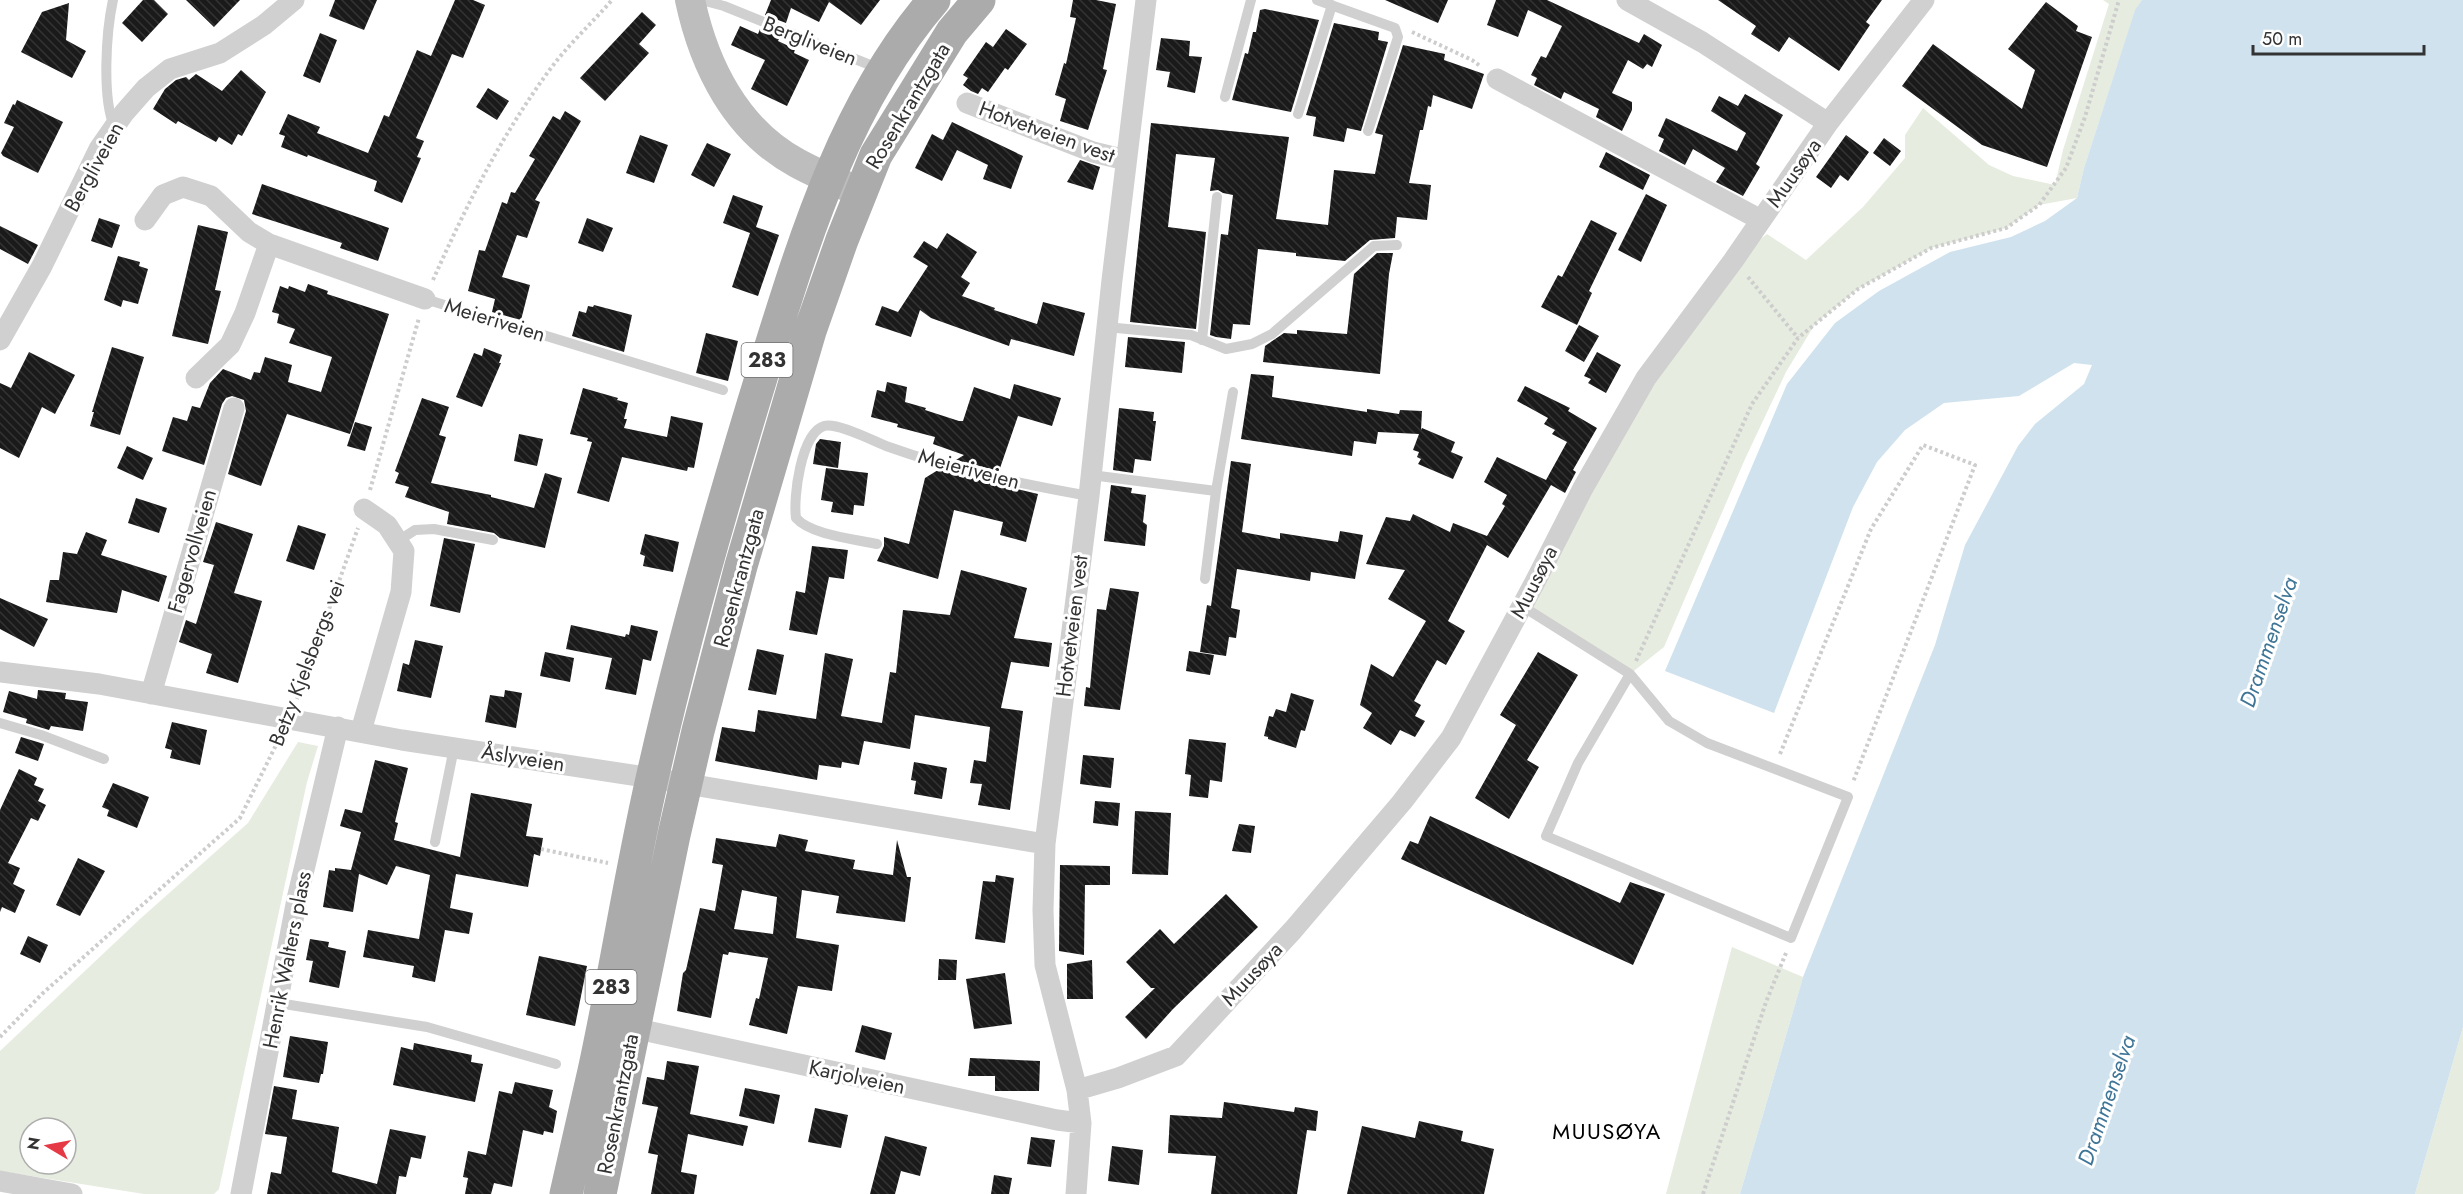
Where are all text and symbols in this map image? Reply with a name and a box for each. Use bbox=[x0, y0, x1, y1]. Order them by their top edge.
street label: Bergliveien bbox=[759, 9, 861, 73]
scale bar bbox=[2253, 18, 2424, 56]
text: 50 m bbox=[2262, 26, 2302, 52]
street label: Rosenkrantzgata bbox=[858, 37, 958, 175]
street label: Hotvetveien vest bbox=[975, 93, 1119, 171]
street label: Bergliveien bbox=[57, 117, 131, 217]
street label: Muusøya bbox=[1759, 132, 1829, 214]
street label: Meieriveien bbox=[441, 290, 549, 350]
road number: 283 bbox=[742, 343, 792, 377]
street label: Meieriveien bbox=[915, 441, 1023, 497]
street label: Fagervollveien bbox=[160, 485, 224, 617]
street label: Rosenkrantzgata bbox=[706, 505, 772, 651]
street label: Muusøya bbox=[1503, 540, 1565, 624]
street label: Hotvetveien vest bbox=[1048, 553, 1096, 699]
water label: Drammenselva bbox=[2231, 573, 2305, 711]
street label: Betzy Kjelsbergs vei bbox=[261, 576, 353, 750]
street label: Åslyveien bbox=[479, 737, 567, 779]
street label: Henrik Walters plass bbox=[255, 869, 319, 1051]
street label: Muusøya bbox=[1214, 935, 1290, 1013]
road number: 283 bbox=[586, 970, 636, 1004]
street label: Rosenkrantzgata bbox=[590, 1031, 646, 1177]
water label: Drammenselva bbox=[2069, 1031, 2143, 1169]
street label: Karjolveien bbox=[806, 1052, 908, 1102]
district label: MUUSØYA bbox=[1552, 1115, 1662, 1147]
north arrow bbox=[18, 1116, 78, 1176]
text: N bbox=[21, 1135, 46, 1152]

